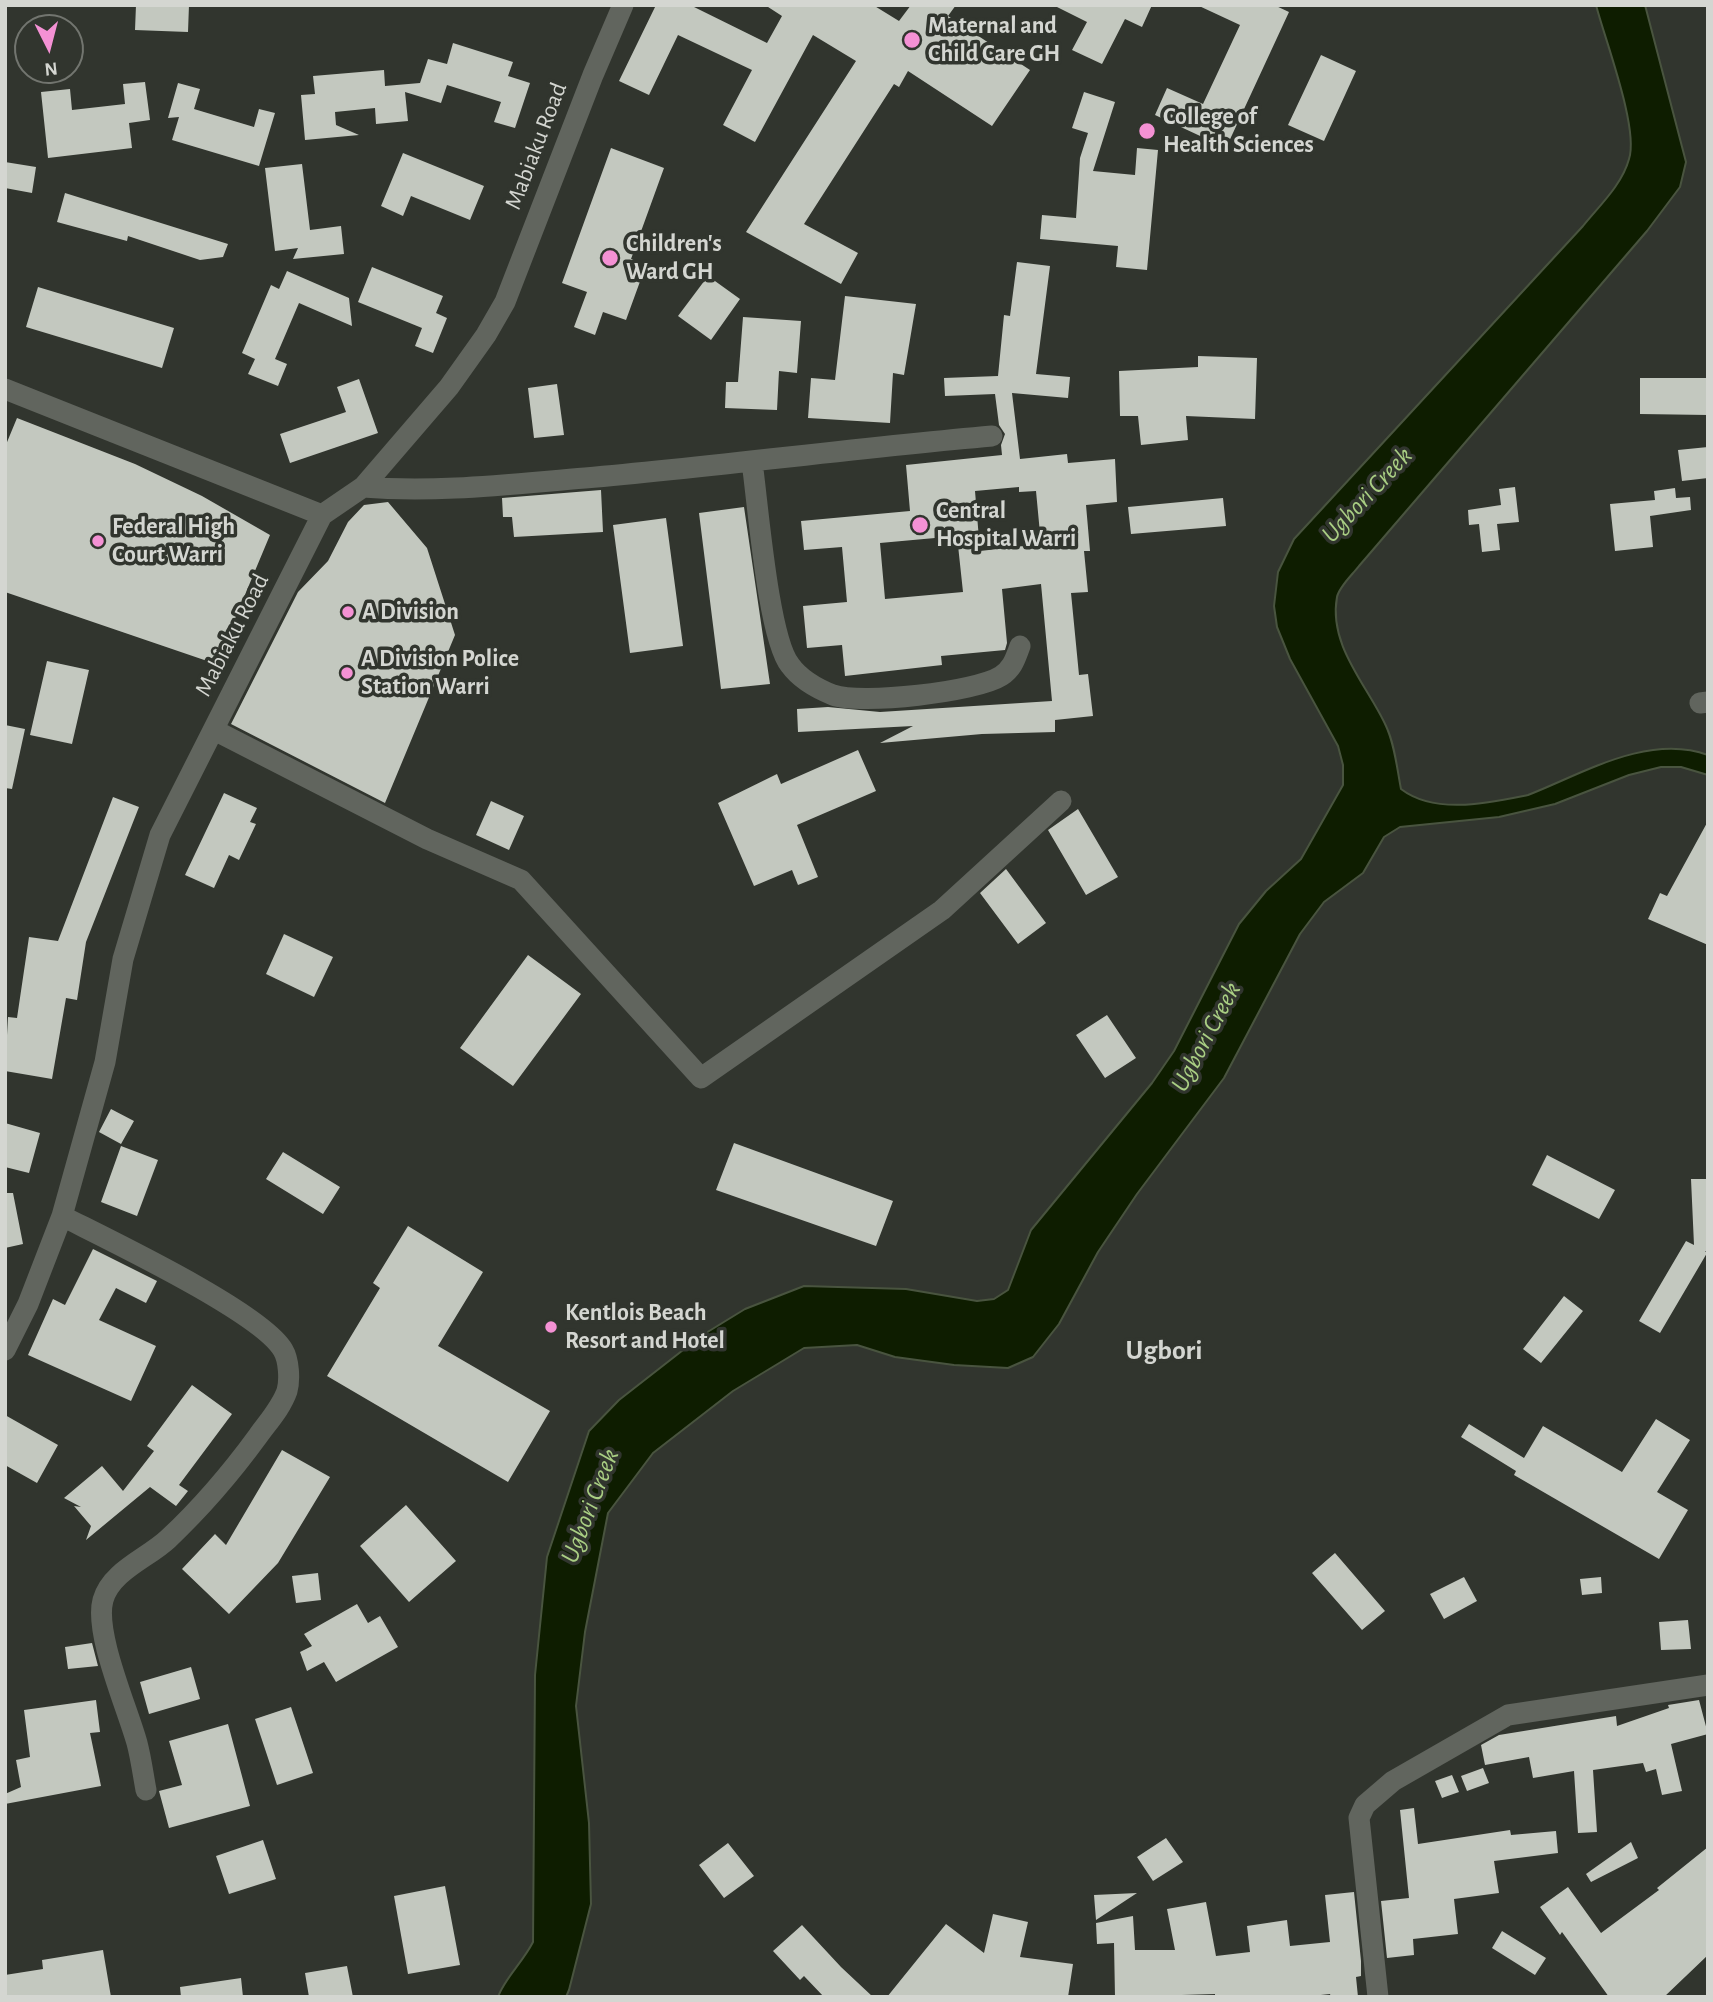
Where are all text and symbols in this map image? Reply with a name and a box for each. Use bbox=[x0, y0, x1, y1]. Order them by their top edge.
place label: Maternal and Child Care GH bbox=[928, 12, 1060, 68]
north arrow bbox=[14, 14, 84, 84]
marker: Maternal and Child Care GH bbox=[902, 30, 922, 50]
text: N bbox=[43, 58, 59, 79]
street label: Mabiaku Road bbox=[499, 78, 573, 214]
place label: College of Health Sciences bbox=[1163, 103, 1314, 159]
marker: College of Health Sciences bbox=[1137, 121, 1157, 141]
place label: Children's Ward GH bbox=[626, 230, 722, 286]
marker: Children's Ward GH bbox=[600, 248, 620, 268]
water label: Ugbori Creek bbox=[1315, 441, 1419, 549]
place label: Central Hospital Warri bbox=[936, 497, 1076, 553]
place label: Federal High Court Warri bbox=[112, 513, 235, 569]
marker: Central Hospital Warri bbox=[910, 515, 930, 535]
marker: Federal High Court Warri bbox=[90, 533, 106, 549]
street label: Mabiaku Road bbox=[189, 569, 275, 701]
place label: A Division bbox=[362, 598, 459, 626]
marker: A Division bbox=[340, 604, 356, 620]
place label: A Division Police Station Warri bbox=[361, 645, 519, 701]
marker: A Division Police Station Warri bbox=[339, 665, 355, 681]
water label: Ugbori Creek bbox=[1164, 977, 1248, 1097]
place label: Kentlois Beach Resort and Hotel bbox=[565, 1299, 725, 1355]
marker: Kentlois Beach Resort and Hotel bbox=[543, 1319, 559, 1335]
district label: Ugbori bbox=[1125, 1334, 1203, 1368]
water label: Ugbori Creek bbox=[554, 1445, 626, 1567]

